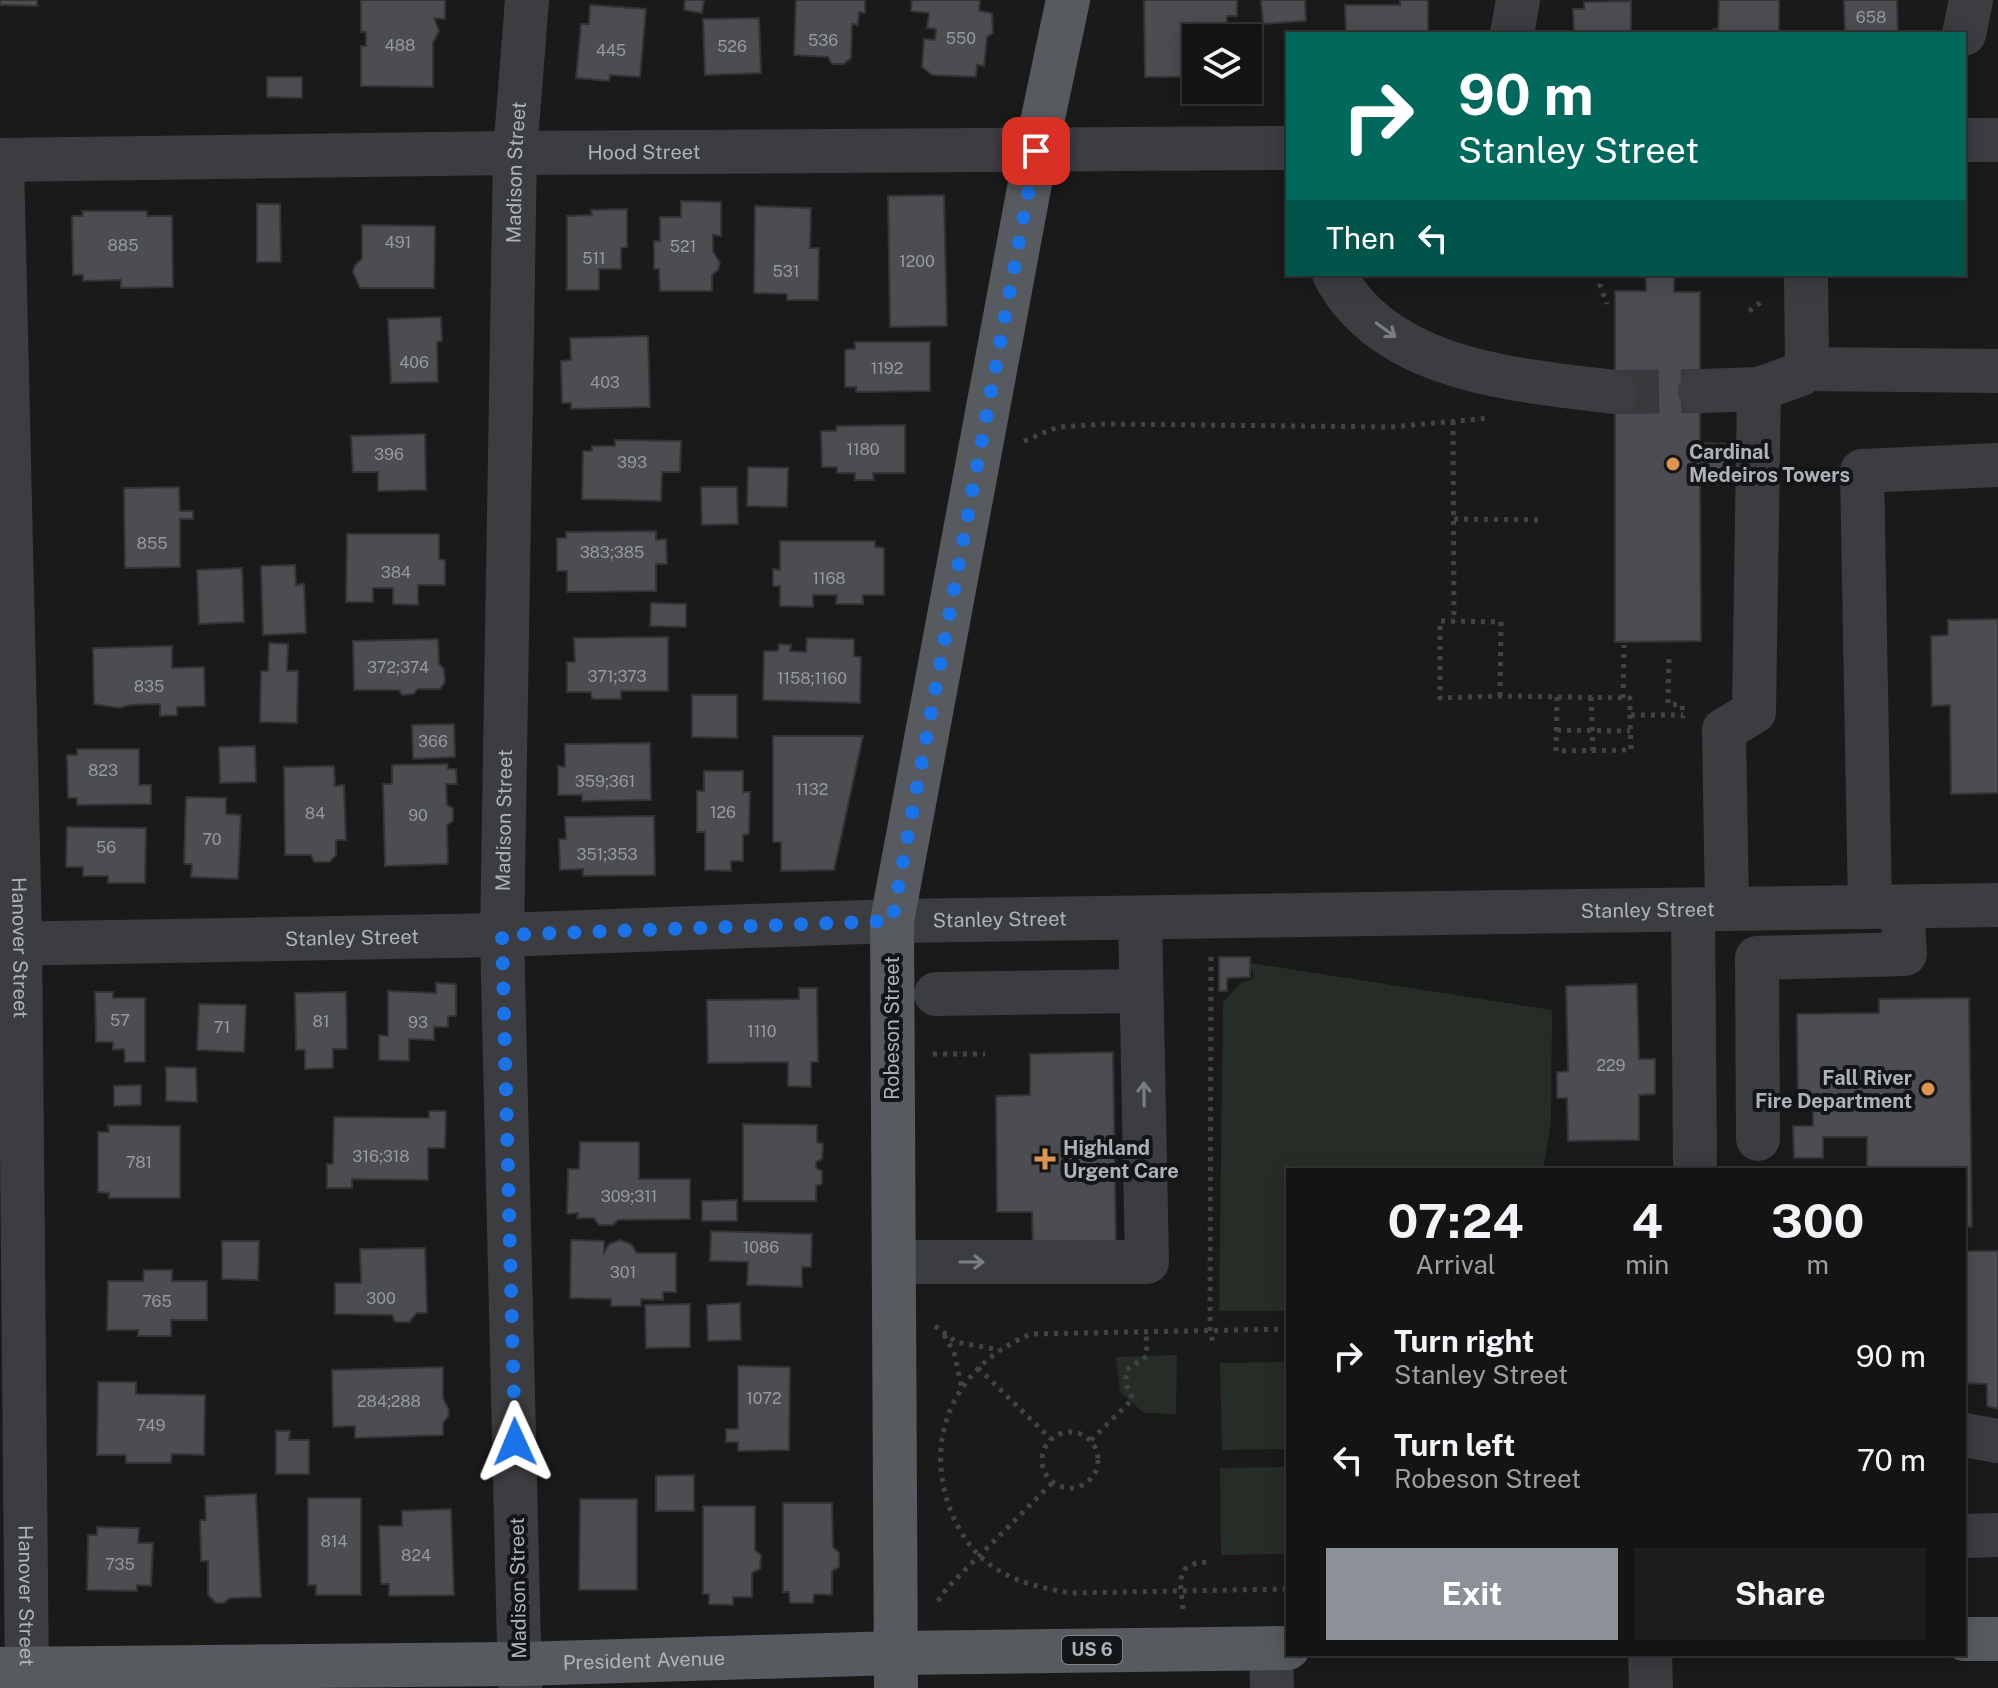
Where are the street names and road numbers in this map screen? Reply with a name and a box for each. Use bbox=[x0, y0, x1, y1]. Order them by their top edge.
street label: Madison Street bbox=[501, 101, 531, 244]
street label: Hood Street bbox=[587, 140, 701, 165]
street label: Madison Street bbox=[491, 749, 517, 891]
street label: Hanover Street bbox=[7, 877, 33, 1019]
street label: Stanley Street bbox=[1580, 897, 1715, 923]
street label: Stanley Street bbox=[932, 906, 1067, 932]
street label: Stanley Street bbox=[285, 924, 419, 951]
street label: Robeson Street bbox=[880, 956, 904, 1100]
street label: Madison Street bbox=[505, 1517, 531, 1659]
street label: Hanover Street bbox=[13, 1525, 39, 1667]
road number: US 6 bbox=[1062, 1636, 1122, 1664]
street label: President Avenue bbox=[562, 1646, 726, 1675]

